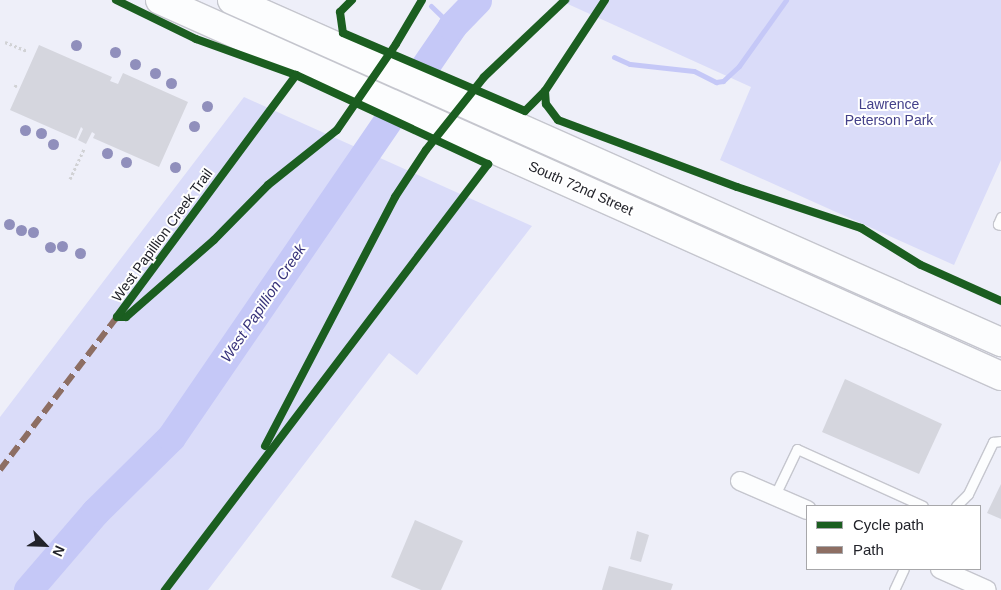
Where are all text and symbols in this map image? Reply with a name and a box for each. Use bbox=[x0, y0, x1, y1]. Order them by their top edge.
park label: Lawrence Peterson Park bbox=[845, 96, 933, 128]
street label: South 72nd Street bbox=[526, 157, 636, 219]
street label: West Papillion Creek Trail bbox=[108, 165, 216, 305]
water label: West Papillion Creek bbox=[217, 240, 309, 366]
legend bbox=[806, 505, 981, 570]
text: Cycle path bbox=[853, 516, 924, 533]
north arrow bbox=[20, 520, 70, 570]
text: Path bbox=[853, 541, 884, 558]
text: N bbox=[49, 543, 68, 559]

